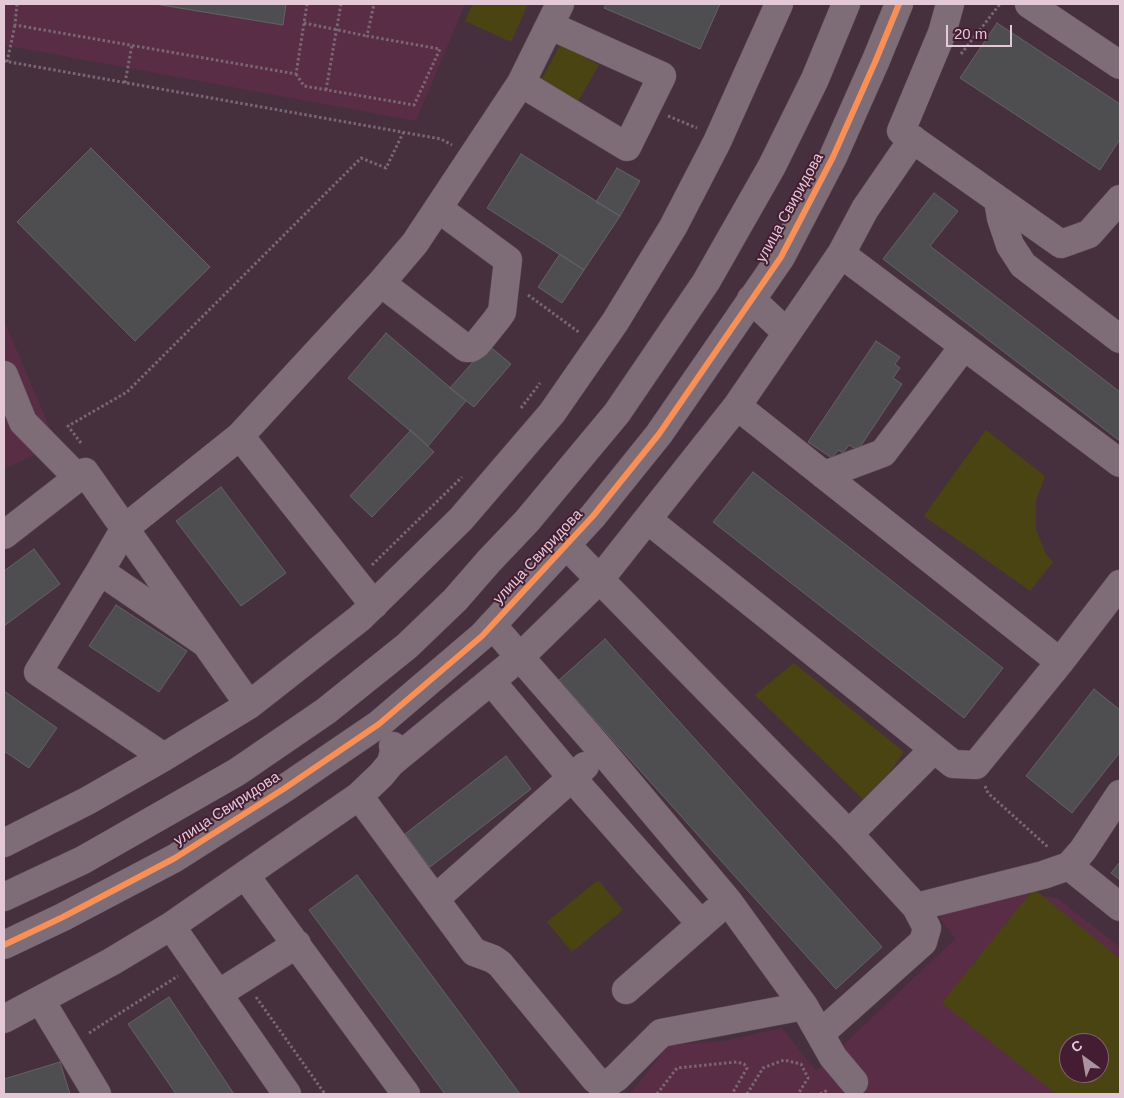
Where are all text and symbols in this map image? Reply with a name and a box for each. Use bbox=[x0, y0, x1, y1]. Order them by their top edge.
scale bar bbox=[949, 15, 1015, 47]
text: 20 m bbox=[954, 25, 987, 42]
street label: улица Свиридова bbox=[752, 150, 828, 266]
street label: улица Свиридова bbox=[490, 506, 586, 608]
street label: улица Свиридова bbox=[171, 768, 283, 850]
north arrow bbox=[1059, 1033, 1109, 1083]
text: С bbox=[1068, 1037, 1085, 1056]

